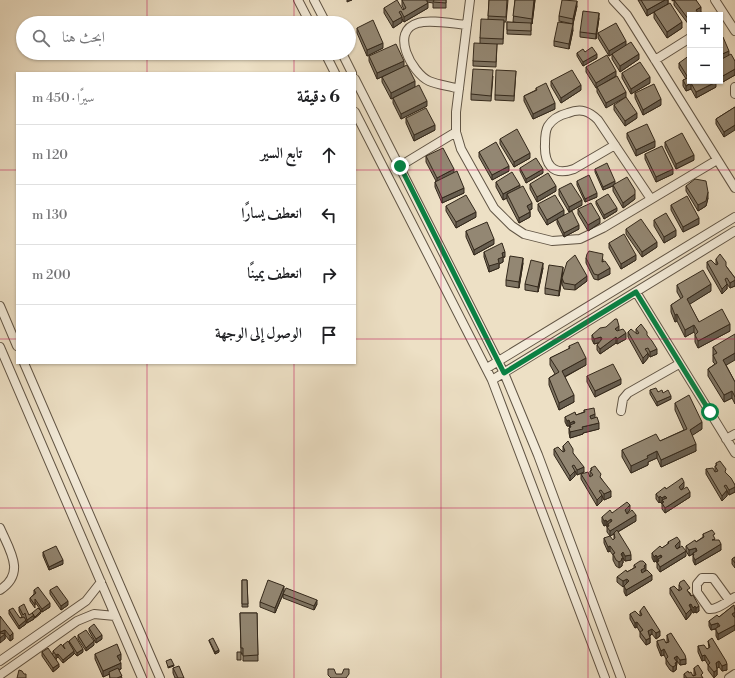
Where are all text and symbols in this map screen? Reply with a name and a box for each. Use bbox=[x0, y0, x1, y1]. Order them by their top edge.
map controls bbox=[687, 12, 723, 84]
button: + bbox=[687, 12, 723, 48]
search box bbox=[16, 16, 356, 60]
icon: search bbox=[30, 27, 52, 49]
text: ابحث هنا bbox=[62, 28, 105, 47]
button: − bbox=[687, 48, 723, 84]
text: 6 دقيقة bbox=[297, 86, 340, 108]
text: سيرًا · 450 m bbox=[32, 90, 94, 106]
text: تابع السير bbox=[260, 144, 302, 163]
icon: ahead bbox=[318, 144, 340, 166]
text: 120 m bbox=[32, 147, 68, 163]
route end bbox=[391, 157, 409, 175]
text: انعطف يسارًا bbox=[241, 204, 302, 223]
icon: left bbox=[318, 204, 340, 226]
text: 130 m bbox=[32, 207, 67, 223]
text: انعطف يمينًا bbox=[247, 264, 302, 283]
icon: right bbox=[318, 264, 340, 286]
text: 200 m bbox=[32, 267, 71, 283]
text: الوصول إلى الوجهة bbox=[215, 324, 302, 343]
icon: arrive bbox=[318, 324, 340, 346]
route start bbox=[701, 403, 719, 421]

